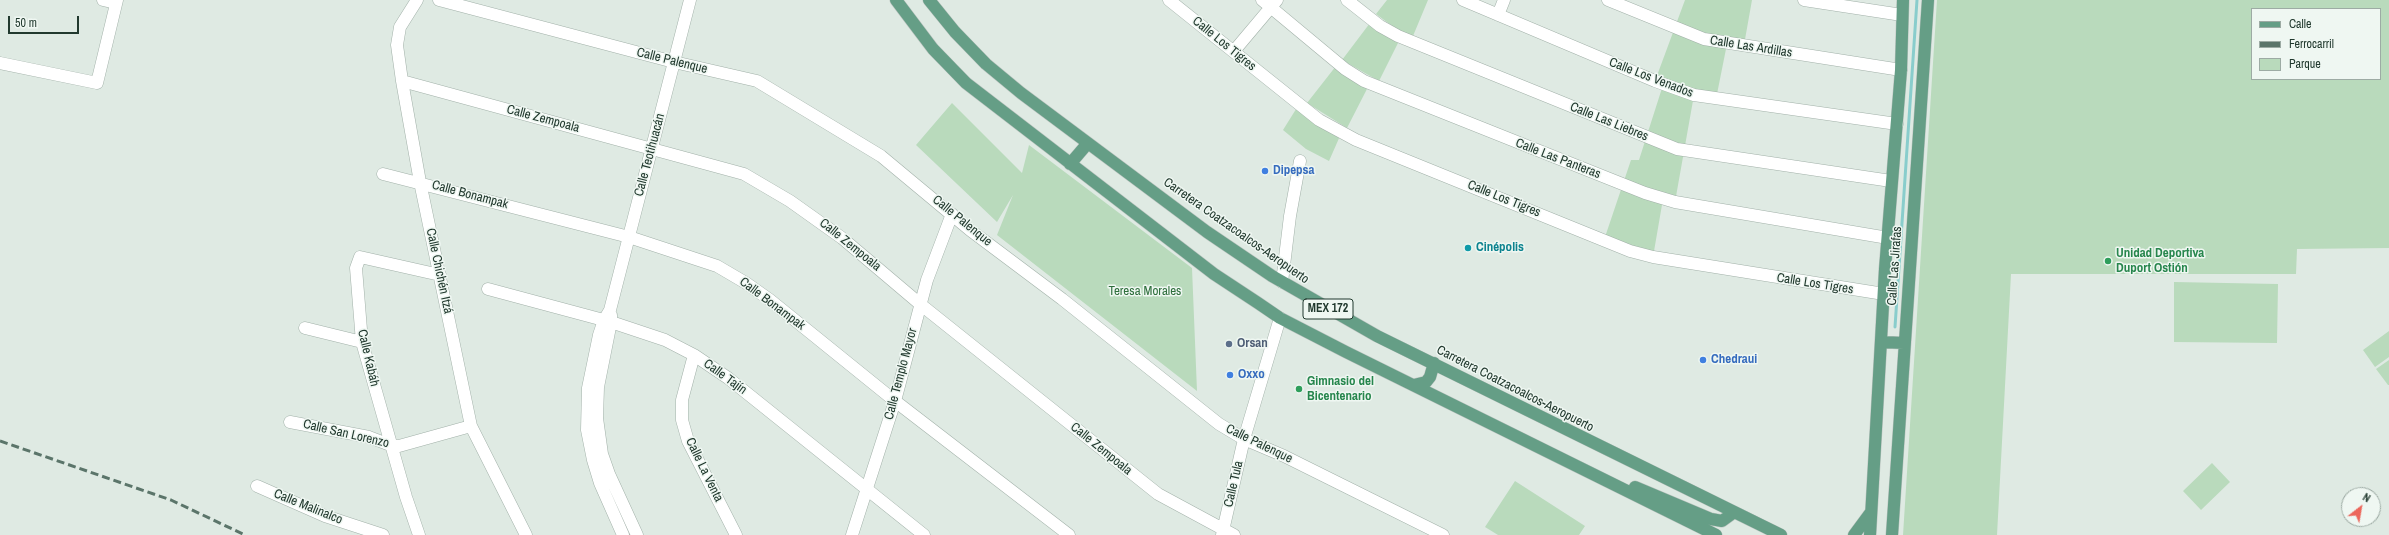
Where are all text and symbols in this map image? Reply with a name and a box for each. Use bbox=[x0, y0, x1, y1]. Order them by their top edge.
scale bar bbox=[10, 8, 81, 34]
legend bbox=[2251, 8, 2381, 80]
street label: Calle Los Tigres bbox=[1189, 14, 1259, 74]
text: 50 m bbox=[15, 15, 37, 31]
text: Calle bbox=[2289, 16, 2311, 32]
street label: Calle Las Ardillas bbox=[1709, 33, 1793, 61]
text: Ferrocarril bbox=[2289, 36, 2334, 52]
street label: Calle Palenque bbox=[635, 45, 709, 77]
street label: Calle Los Venados bbox=[1607, 55, 1695, 101]
text: Parque bbox=[2289, 56, 2321, 72]
street label: Calle Las Liebres bbox=[1568, 99, 1650, 145]
street label: Calle Zempoala bbox=[505, 102, 581, 136]
street label: Calle Teotihuacán bbox=[631, 112, 669, 198]
street label: Calle Las Panteras bbox=[1513, 136, 1603, 182]
place label: Dipepsa bbox=[1273, 163, 1314, 179]
marker: Dipepsa bbox=[1260, 166, 1270, 176]
street label: Carretera Coatzacoalcos-Aeropuerto bbox=[1160, 175, 1312, 287]
street label: Calle Bonampak bbox=[430, 177, 510, 213]
street label: Calle Los Tigres bbox=[1465, 177, 1543, 221]
street label: Calle Palenque bbox=[929, 192, 995, 250]
street label: Calle Zempoala bbox=[816, 215, 884, 275]
street label: Calle Las Jirafas bbox=[1884, 226, 1906, 306]
street label: Calle Chichén Itzá bbox=[422, 227, 456, 315]
place label: Cinépolis bbox=[1476, 240, 1524, 256]
marker: Cinépolis bbox=[1463, 243, 1473, 253]
place label: Unidad Deportiva Duport Ostión bbox=[2116, 246, 2204, 277]
marker: Unidad Deportiva Duport Ostión bbox=[2103, 256, 2113, 266]
street label: Calle Los Tigres bbox=[1776, 270, 1854, 298]
street label: Calle Bonampak bbox=[736, 274, 808, 334]
park label: Teresa Morales bbox=[1109, 284, 1181, 300]
road number: MEX 172 bbox=[1303, 299, 1353, 319]
street label: Calle Templo Mayor bbox=[881, 326, 921, 422]
street label: Calle Kabáh bbox=[354, 328, 382, 388]
place label: Orsan bbox=[1237, 336, 1268, 352]
marker: Orsan bbox=[1224, 339, 1234, 349]
street label: Carretera Coatzacoalcos-Aeropuerto bbox=[1434, 343, 1596, 435]
place label: Chedraui bbox=[1711, 352, 1757, 368]
marker: Chedraui bbox=[1698, 355, 1708, 365]
street label: Calle Tajín bbox=[700, 356, 750, 398]
place label: Oxxo bbox=[1238, 367, 1265, 383]
marker: Oxxo bbox=[1225, 370, 1235, 380]
place label: Gimnasio del Bicentenario bbox=[1307, 374, 1374, 405]
marker: Gimnasio del Bicentenario bbox=[1294, 384, 1304, 394]
street label: Calle San Lorenzo bbox=[302, 417, 390, 451]
street label: Calle Zempoala bbox=[1067, 419, 1135, 479]
street label: Calle Palenque bbox=[1223, 421, 1295, 467]
street label: Calle La Venta bbox=[682, 435, 726, 505]
street label: Calle Tula bbox=[1221, 459, 1247, 509]
street label: Calle Malinalco bbox=[271, 486, 345, 528]
north arrow bbox=[2341, 487, 2381, 527]
text: N bbox=[2360, 490, 2373, 505]

